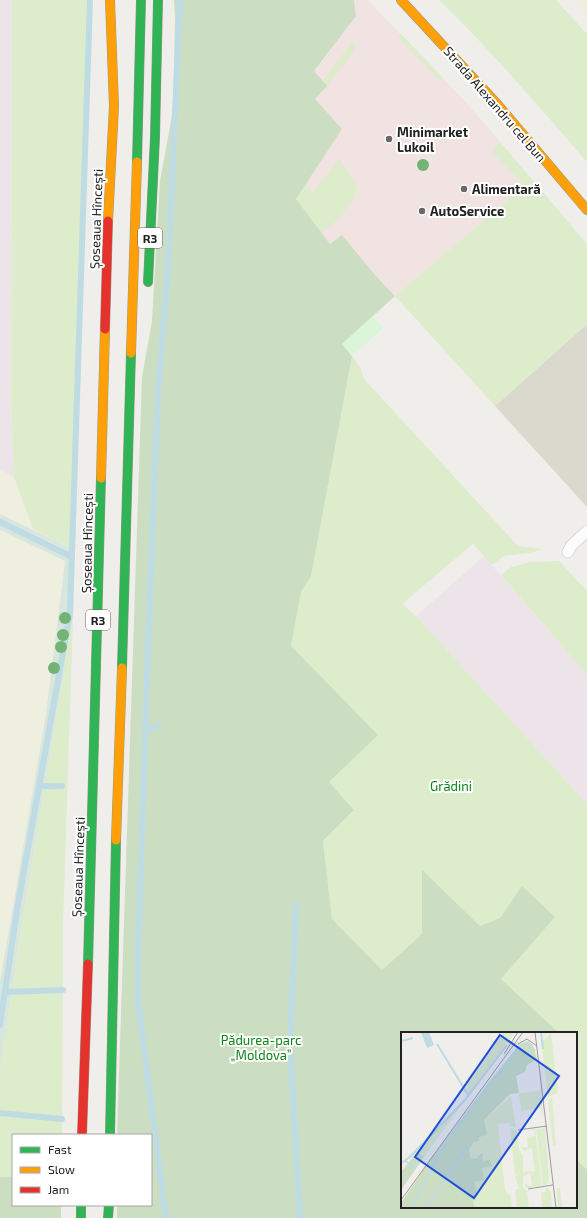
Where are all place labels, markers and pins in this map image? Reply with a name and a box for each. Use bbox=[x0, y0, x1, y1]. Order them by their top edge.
place label: Minimarket Lukoil bbox=[397, 124, 469, 155]
marker: Minimarket Lukoil bbox=[384, 134, 394, 144]
place label: Alimentară bbox=[472, 181, 541, 197]
marker: Alimentară bbox=[459, 184, 469, 194]
place label: AutoService bbox=[430, 203, 504, 219]
marker: AutoService bbox=[417, 206, 427, 216]

